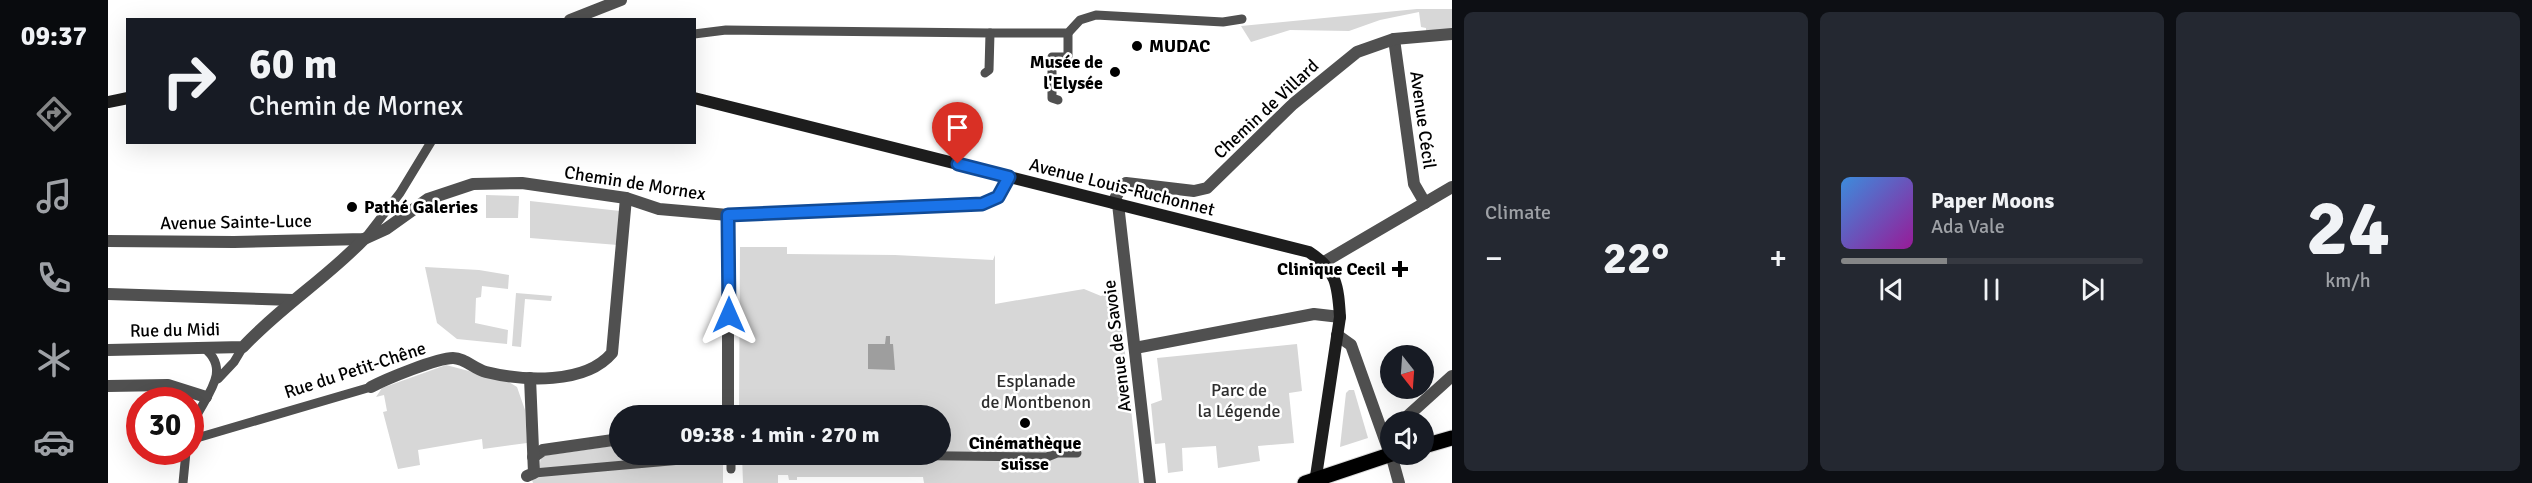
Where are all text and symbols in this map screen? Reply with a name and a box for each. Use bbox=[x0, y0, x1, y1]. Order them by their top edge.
text: 09:37 bbox=[21, 20, 87, 53]
place label: MUDAC bbox=[1149, 35, 1210, 57]
text: 60 m bbox=[249, 39, 338, 90]
marker: MUDAC bbox=[1130, 39, 1144, 53]
icon: right bbox=[150, 42, 228, 120]
place label: Musée de l'Elysée bbox=[1030, 51, 1103, 94]
street label: Chemin de Villard bbox=[1209, 55, 1323, 163]
marker: Musée de l'Elysée bbox=[1108, 65, 1122, 79]
street label: Avenue Cécil bbox=[1405, 70, 1441, 170]
text: Chemin de Mornex bbox=[249, 90, 463, 123]
icon: directions bbox=[33, 93, 75, 135]
pin bbox=[932, 102, 983, 164]
icon: arrive bbox=[941, 111, 974, 144]
street label: Avenue Louis-Ruchonnet bbox=[1027, 153, 1217, 221]
street label: Chemin de Mornex bbox=[563, 161, 708, 205]
icon: music bbox=[33, 175, 75, 217]
text: 24 bbox=[2306, 181, 2390, 277]
text: Paper Moons bbox=[1931, 187, 2054, 214]
place label: Pathé Galeries bbox=[364, 196, 478, 218]
marker: Pathé Galeries bbox=[345, 200, 359, 214]
text: Climate bbox=[1485, 200, 1551, 225]
street label: Avenue Sainte-Luce bbox=[160, 210, 312, 234]
text: Ada Vale bbox=[1931, 214, 2005, 239]
text: 22° bbox=[1603, 231, 1669, 286]
text: − bbox=[1485, 238, 1503, 279]
text: + bbox=[1769, 238, 1787, 279]
icon: phone bbox=[33, 257, 75, 299]
place label: Clinique Cecil bbox=[1277, 258, 1386, 280]
marker: Clinique Cecil bbox=[1391, 260, 1409, 278]
text: km/h bbox=[2325, 268, 2371, 293]
icon: previous bbox=[1875, 273, 1908, 306]
icon: pause bbox=[1975, 273, 2008, 306]
icon: next bbox=[2076, 273, 2109, 306]
street label: Avenue de Savoie bbox=[1098, 279, 1136, 413]
position arrow bbox=[697, 283, 761, 347]
street label: Rue du Midi bbox=[130, 318, 220, 342]
street label: Rue du Petit-Chêne bbox=[281, 337, 429, 403]
icon: climate bbox=[33, 339, 75, 381]
north arrow bbox=[1380, 345, 1434, 399]
map controls bbox=[1380, 345, 1434, 465]
park label: Esplanade de Montbenon bbox=[981, 370, 1091, 413]
park label: Parc de la Légende bbox=[1197, 379, 1281, 422]
speed limit sign: 30 bbox=[126, 387, 204, 465]
button: sound bbox=[1380, 411, 1434, 465]
marker: Cinémathèque suisse bbox=[1018, 416, 1032, 430]
icon: car bbox=[33, 421, 75, 463]
text: 09:38 · 1 min · 270 m bbox=[680, 421, 880, 448]
place label: Cinémathèque suisse bbox=[969, 432, 1081, 475]

